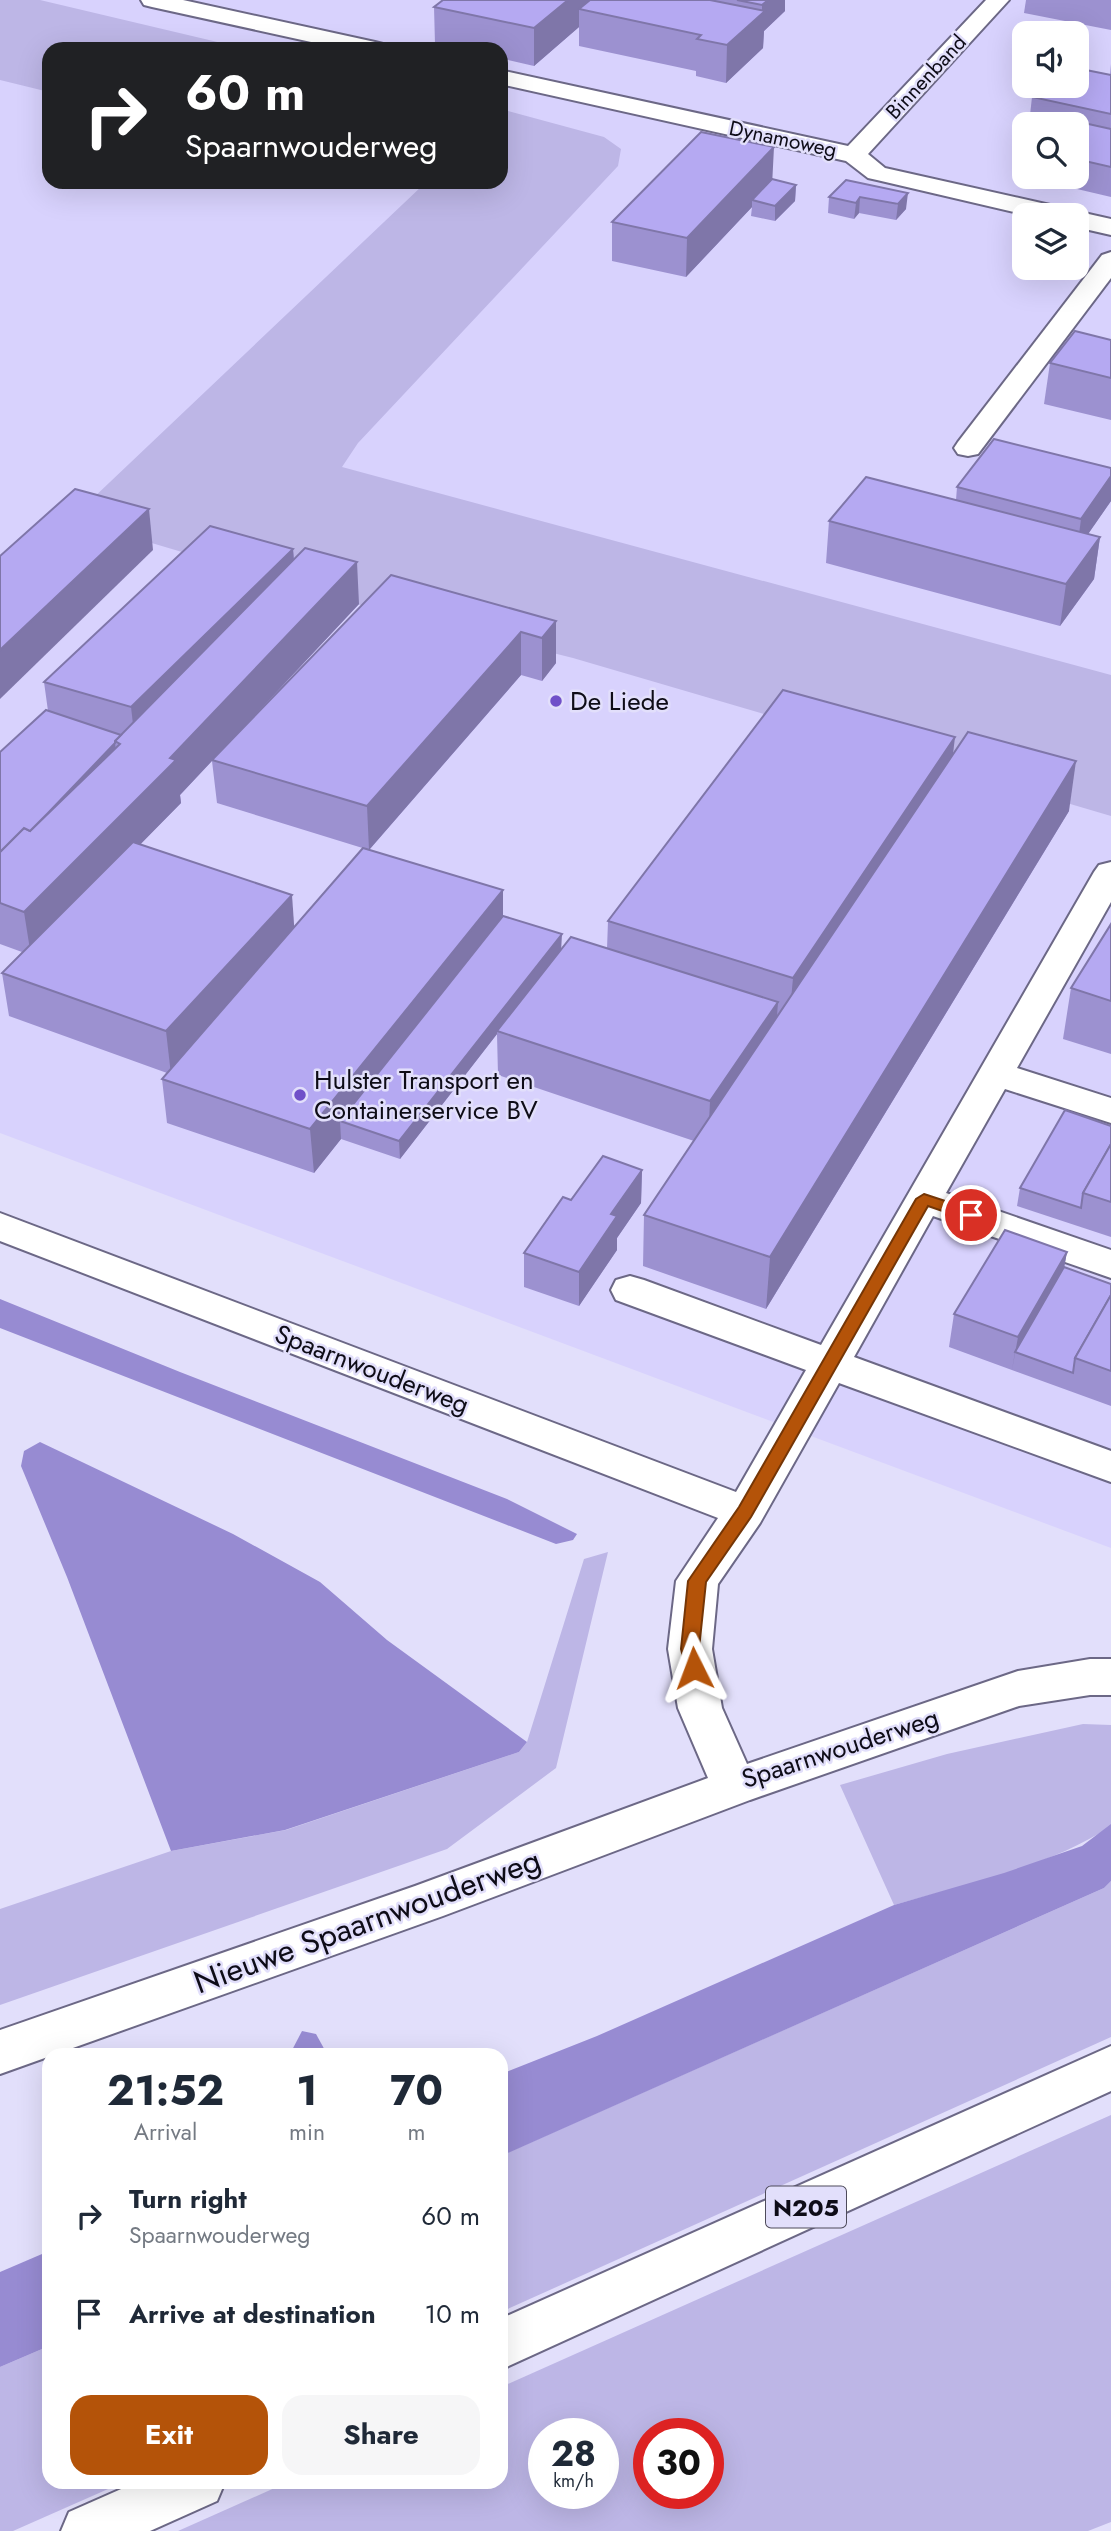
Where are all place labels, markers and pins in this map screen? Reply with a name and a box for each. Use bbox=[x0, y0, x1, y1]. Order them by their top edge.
place label: De Liede bbox=[570, 682, 669, 720]
marker: De Liede bbox=[548, 693, 564, 709]
place label: Hulster Transport en Containerservice BV bbox=[314, 1061, 539, 1129]
marker: Hulster Transport en Containerservice BV bbox=[292, 1087, 308, 1103]
pin bbox=[941, 1185, 1001, 1245]

